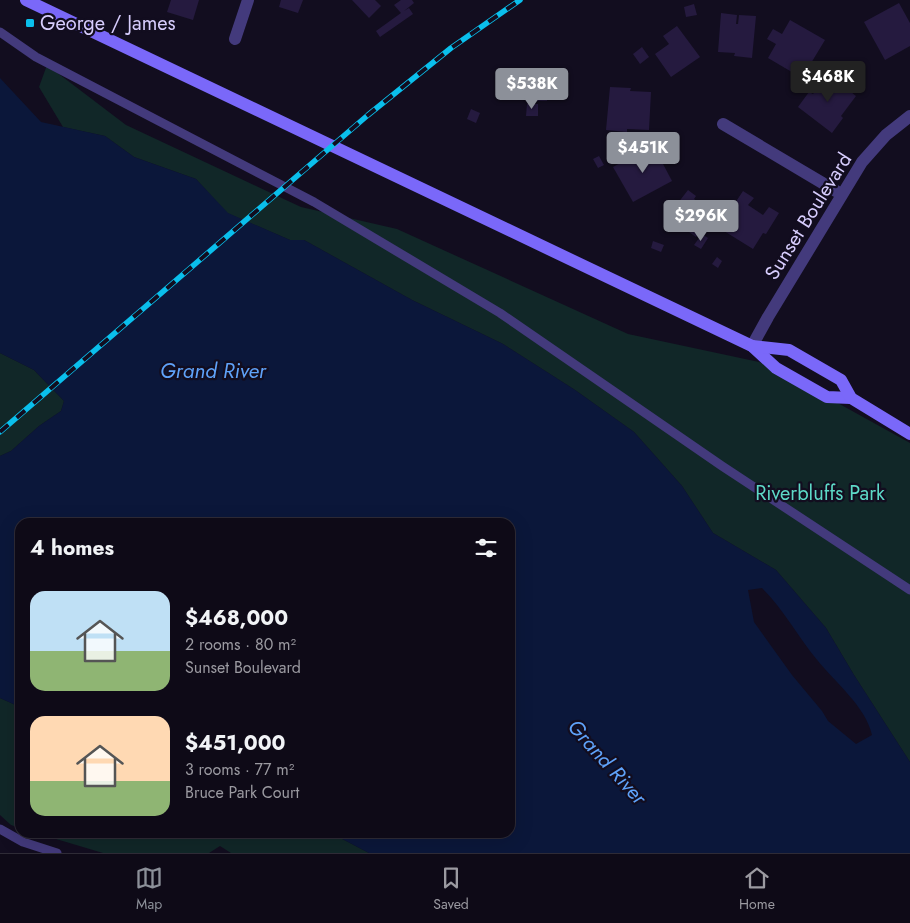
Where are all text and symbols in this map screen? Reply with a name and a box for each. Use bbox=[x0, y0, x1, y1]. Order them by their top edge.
place label: George / James bbox=[40, 9, 176, 38]
marker: George / James bbox=[24, 17, 36, 29]
pin: $468K bbox=[793, 61, 863, 103]
text: $468K bbox=[801, 65, 855, 88]
pin: $538K bbox=[497, 68, 567, 110]
text: $538K bbox=[506, 72, 558, 95]
pin: $451K bbox=[608, 132, 678, 174]
text: $451K bbox=[618, 136, 668, 159]
street label: Sunset Boulevard bbox=[758, 147, 859, 285]
pin: $296K bbox=[666, 200, 736, 242]
text: $296K bbox=[674, 204, 728, 227]
water label: Grand River bbox=[160, 356, 267, 386]
park label: Riverbluffs Park bbox=[755, 479, 885, 508]
text: 4 homes bbox=[30, 533, 114, 563]
icon: filters bbox=[472, 534, 500, 562]
text: $468,000 bbox=[185, 603, 288, 633]
icon: home bbox=[70, 611, 130, 671]
text: 2 rooms · 80 m² bbox=[185, 633, 296, 656]
text: Sunset Boulevard bbox=[185, 656, 301, 679]
water label: Grand River bbox=[560, 713, 654, 812]
text: $451,000 bbox=[185, 728, 285, 758]
icon: home bbox=[70, 736, 130, 796]
text: 3 rooms · 77 m² bbox=[185, 758, 294, 781]
text: Bruce Park Court bbox=[185, 781, 299, 804]
tab: Map bbox=[135, 864, 163, 914]
tab: Saved bbox=[433, 864, 469, 914]
tab: Home bbox=[739, 864, 775, 914]

